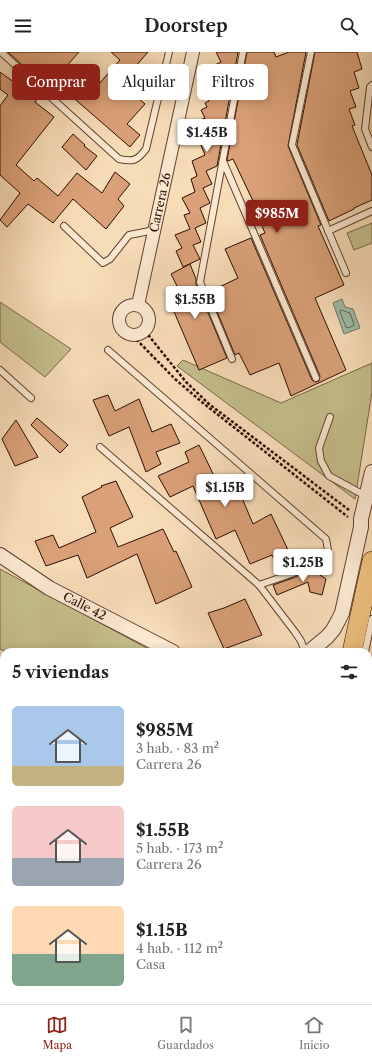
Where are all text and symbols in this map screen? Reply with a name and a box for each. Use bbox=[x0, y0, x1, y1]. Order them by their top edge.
icon: menu bbox=[12, 15, 34, 37]
text: Doorstep bbox=[144, 15, 228, 37]
icon: search bbox=[338, 15, 360, 37]
chip: Comprar bbox=[12, 64, 100, 100]
chip: Alquilar bbox=[108, 64, 189, 100]
chip: Filtros bbox=[197, 64, 268, 100]
pin: $1.45B bbox=[174, 119, 240, 153]
text: $1.45B bbox=[186, 124, 228, 140]
street label: Carrera 26 bbox=[146, 171, 174, 234]
pin: $985M bbox=[249, 200, 305, 234]
text: $985M bbox=[255, 205, 299, 221]
pin: $1.55B bbox=[162, 286, 228, 320]
text: $1.55B bbox=[175, 291, 215, 307]
pin: $1.15B bbox=[192, 474, 258, 508]
text: $1.15B bbox=[205, 479, 245, 495]
pin: $1.25B bbox=[270, 549, 336, 583]
text: $1.25B bbox=[282, 554, 324, 570]
street label: Calle 42 bbox=[61, 589, 109, 623]
icon: filters bbox=[338, 661, 360, 683]
text: 5 viviendas bbox=[12, 662, 109, 682]
text: $985M bbox=[136, 720, 194, 740]
icon: home bbox=[44, 722, 92, 770]
text: 3 hab. · 83 m² bbox=[136, 740, 219, 756]
text: Carrera 26 bbox=[136, 756, 202, 772]
text: $1.55B bbox=[136, 820, 189, 840]
icon: home bbox=[44, 822, 92, 870]
text: 5 hab. · 173 m² bbox=[136, 840, 223, 856]
text: Carrera 26 bbox=[136, 856, 202, 872]
text: $1.15B bbox=[136, 920, 188, 940]
icon: home bbox=[44, 922, 92, 970]
text: 4 hab. · 112 m² bbox=[136, 940, 223, 956]
text: Casa bbox=[136, 956, 165, 972]
tab: Mapa bbox=[43, 1014, 72, 1052]
tab: Guardados bbox=[157, 1014, 214, 1052]
tab: Inicio bbox=[299, 1014, 329, 1052]

